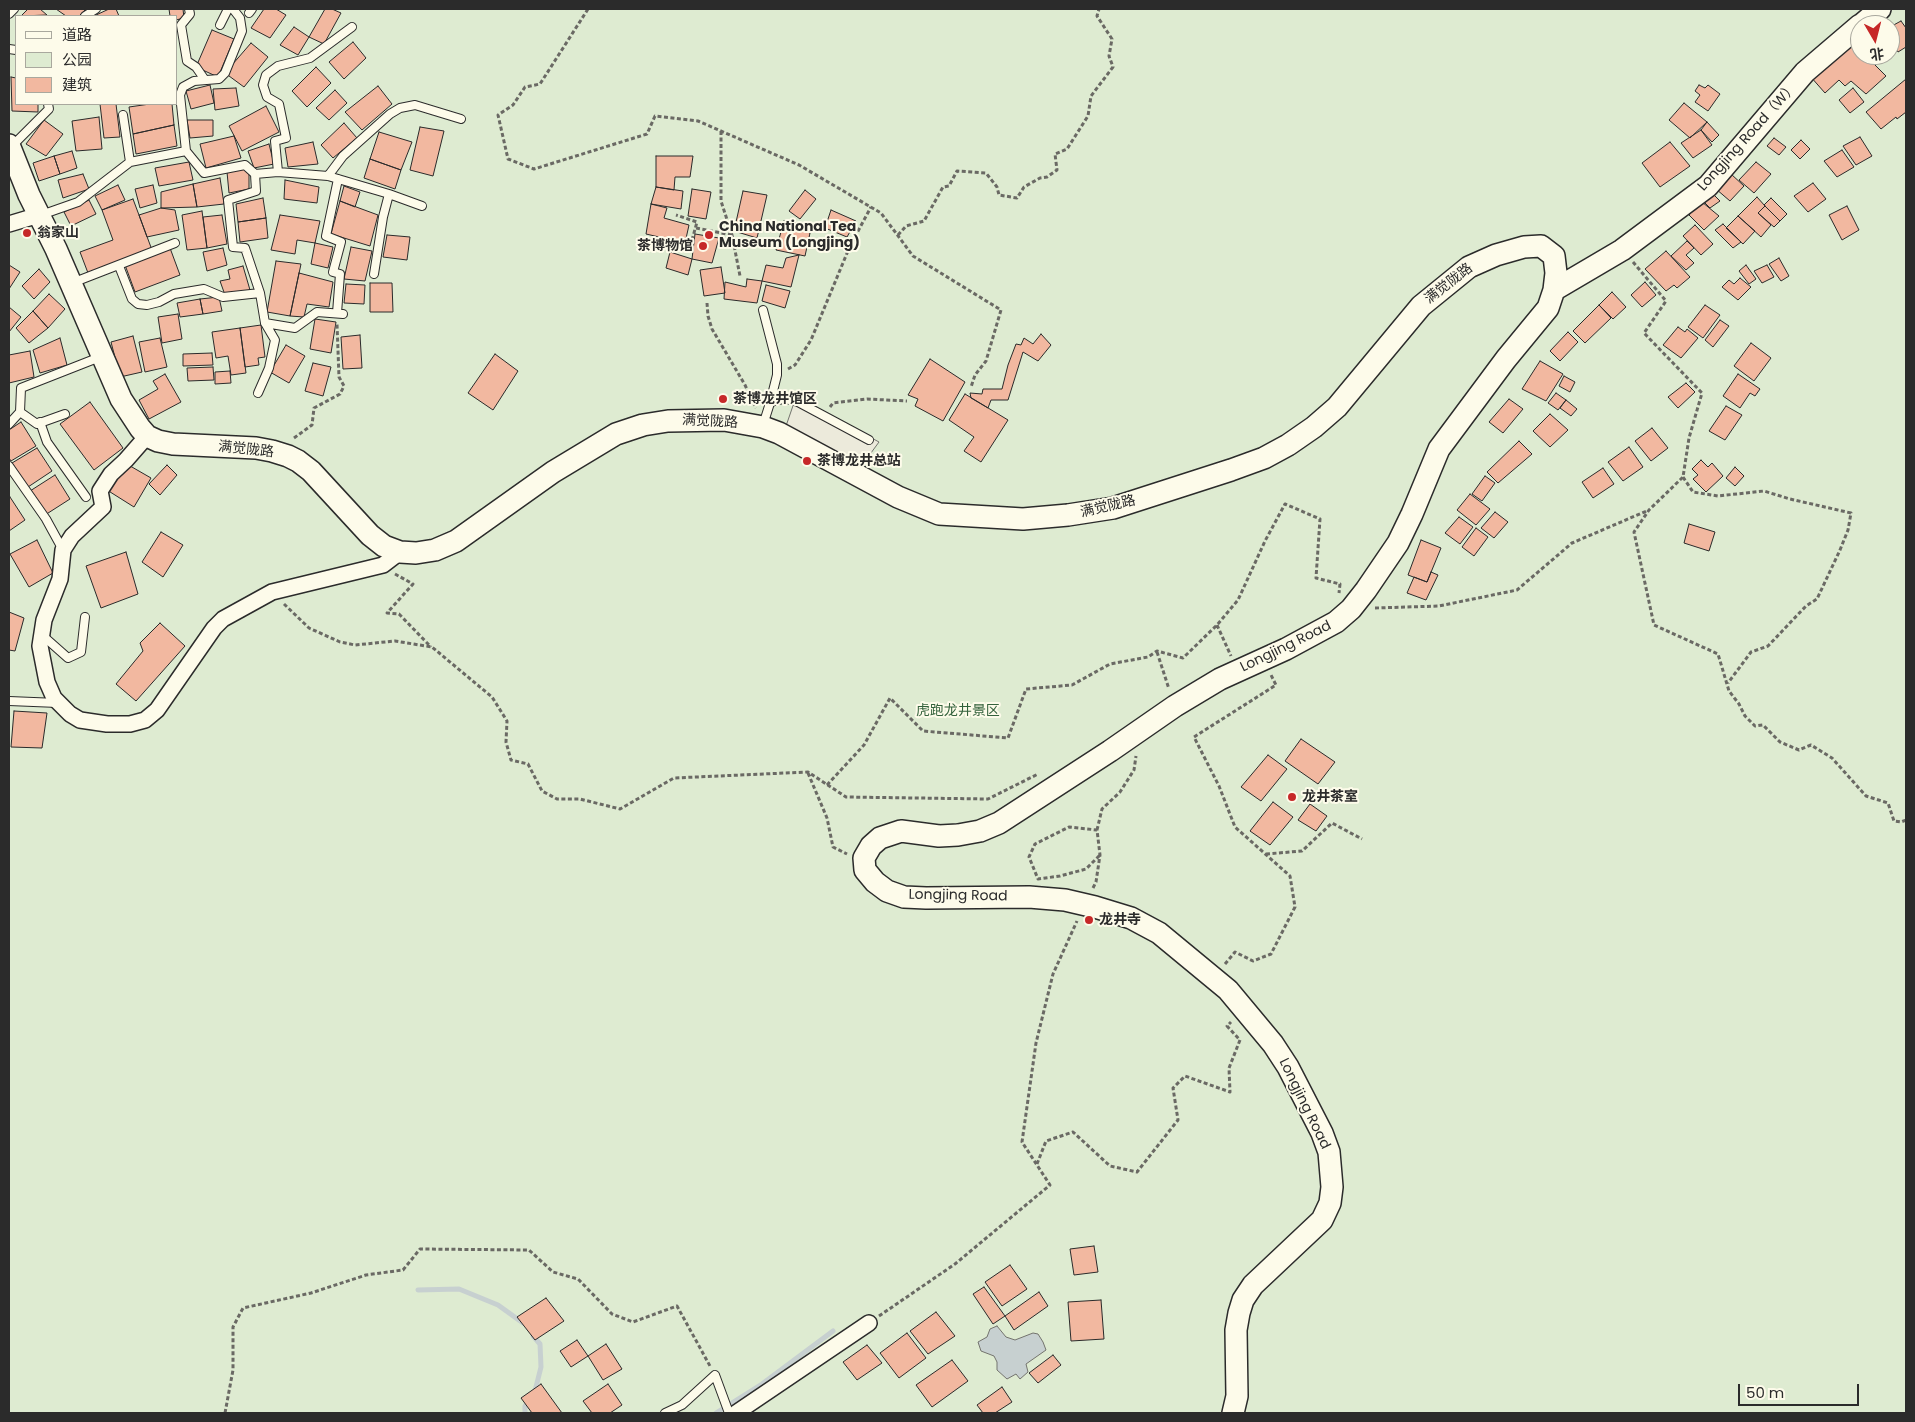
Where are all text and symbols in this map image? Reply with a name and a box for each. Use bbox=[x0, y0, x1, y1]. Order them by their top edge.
legend bbox=[15, 15, 178, 105]
north arrow bbox=[1850, 15, 1900, 65]
text: 道路 bbox=[62, 24, 92, 45]
text: 北 bbox=[1869, 43, 1885, 65]
text: 公园 bbox=[62, 49, 92, 70]
text: 建筑 bbox=[62, 74, 92, 95]
street label: Longjing Road（W） bbox=[1695, 79, 1801, 195]
place label: China National Tea Museum (Longjing) bbox=[719, 219, 860, 252]
place label: 翁家山 bbox=[37, 225, 79, 241]
marker: 翁家山 bbox=[21, 227, 33, 239]
marker: China National Tea Museum (Longjing) bbox=[703, 229, 715, 241]
place label: 茶博物馆 bbox=[637, 238, 693, 254]
marker: 茶博物馆 bbox=[697, 240, 709, 252]
street label: 满觉陇路 bbox=[1422, 260, 1476, 308]
place label: 茶博龙井馆区 bbox=[733, 391, 817, 407]
marker: 茶博龙井馆区 bbox=[717, 393, 729, 405]
street label: 满觉陇路 bbox=[682, 412, 738, 432]
street label: 满觉陇路 bbox=[217, 439, 275, 461]
place label: 茶博龙井总站 bbox=[817, 453, 901, 469]
marker: 茶博龙井总站 bbox=[801, 455, 813, 467]
street label: 满觉陇路 bbox=[1079, 493, 1137, 521]
street label: Longjing Road bbox=[1238, 618, 1334, 676]
park label: 虎跑龙井景区 bbox=[916, 703, 1000, 719]
place label: 龙井茶室 bbox=[1302, 789, 1358, 805]
marker: 龙井茶室 bbox=[1286, 791, 1298, 803]
street label: Longjing Road bbox=[908, 887, 1008, 905]
place label: 龙井寺 bbox=[1099, 912, 1141, 928]
marker: 龙井寺 bbox=[1083, 914, 1095, 926]
street label: Longjing Road bbox=[1275, 1056, 1333, 1152]
scale bar bbox=[1740, 1374, 1861, 1406]
text: 50 m bbox=[1746, 1382, 1784, 1403]

